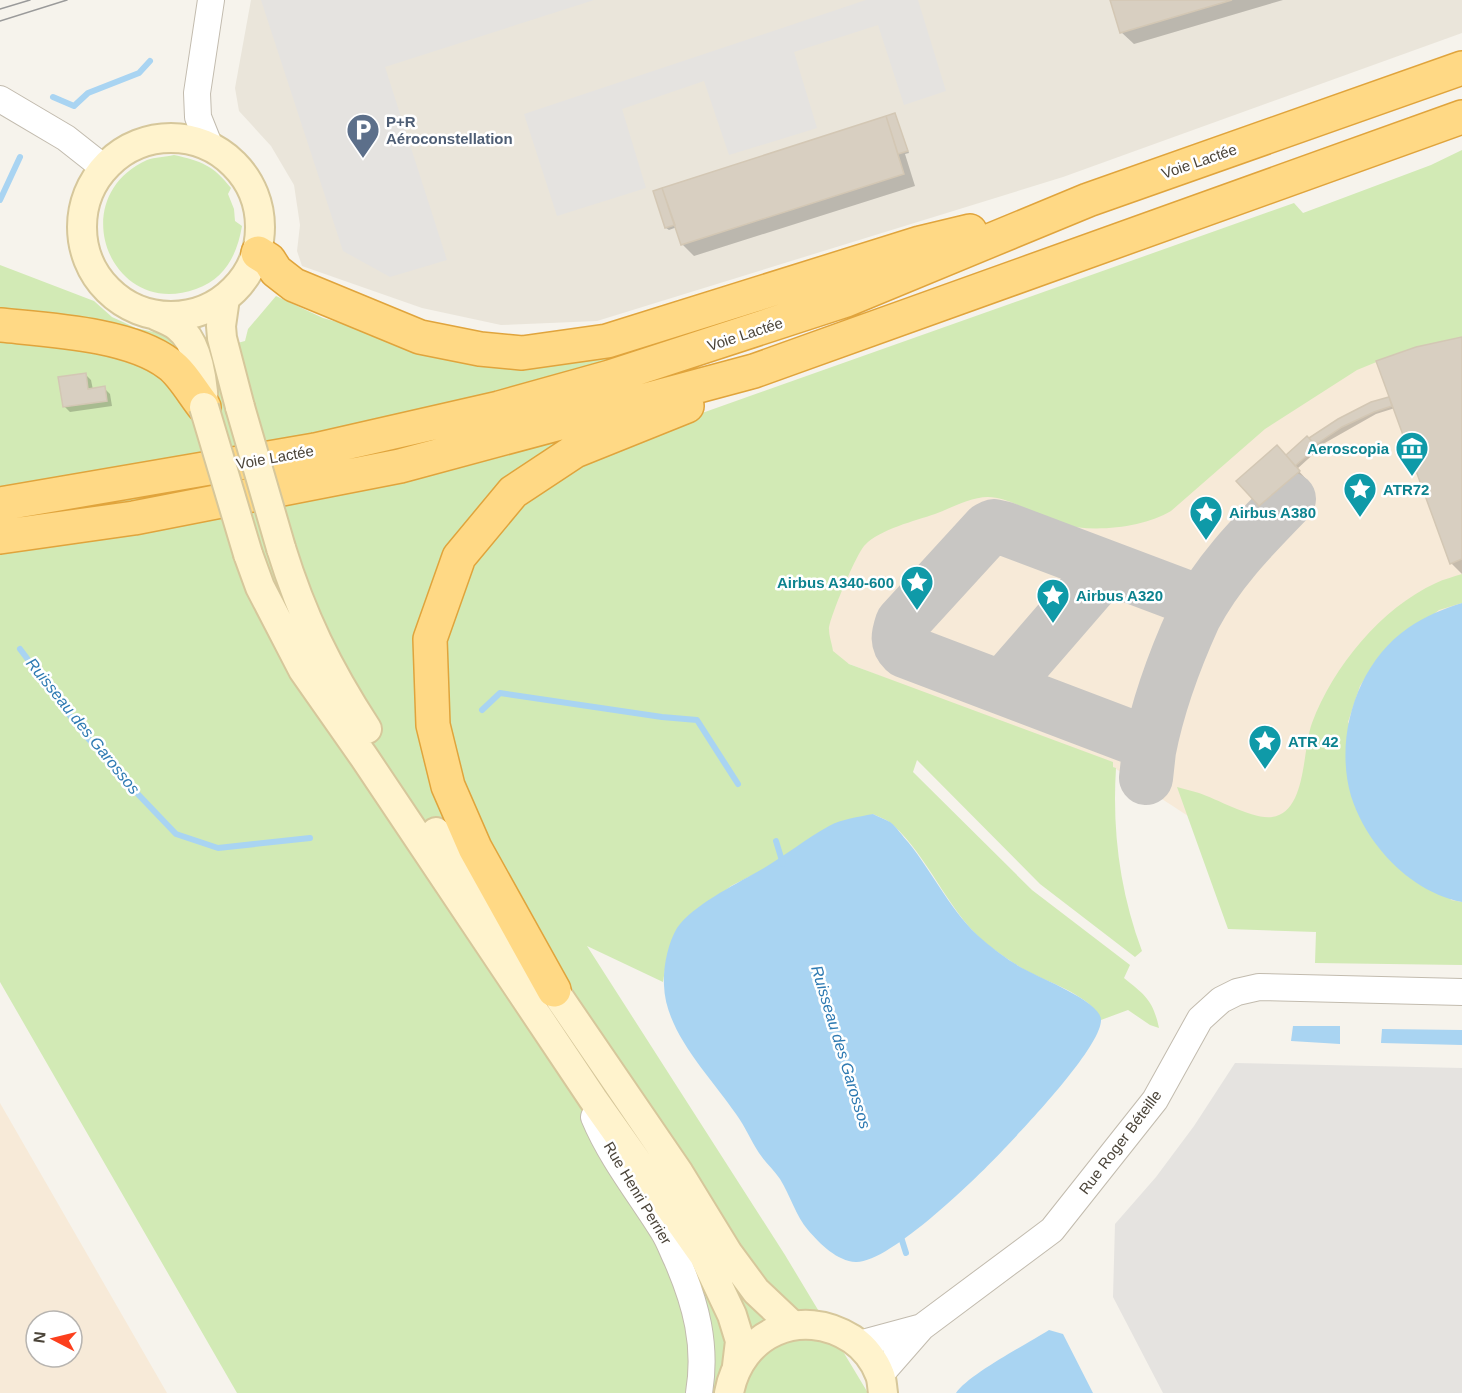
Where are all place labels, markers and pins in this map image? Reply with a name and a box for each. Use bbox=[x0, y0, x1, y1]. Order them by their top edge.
parking icon: P+R Aéroconstellation bbox=[345, 112, 381, 159]
place label: P+R Aéroconstellation bbox=[386, 113, 513, 147]
museum icon: Aeroscopia bbox=[1394, 430, 1430, 477]
place label: Aeroscopia bbox=[1307, 440, 1390, 457]
place icon: ATR72 bbox=[1342, 471, 1378, 518]
place label: ATR72 bbox=[1383, 481, 1429, 498]
place icon: Airbus A380 bbox=[1188, 494, 1224, 541]
place label: Airbus A380 bbox=[1229, 504, 1316, 521]
place icon: Airbus A340-600 bbox=[899, 564, 935, 611]
place label: Airbus A340-600 bbox=[777, 574, 894, 591]
place icon: Airbus A320 bbox=[1035, 577, 1071, 624]
place label: Airbus A320 bbox=[1076, 587, 1163, 604]
place icon: ATR 42 bbox=[1247, 723, 1283, 770]
place label: ATR 42 bbox=[1288, 733, 1339, 750]

